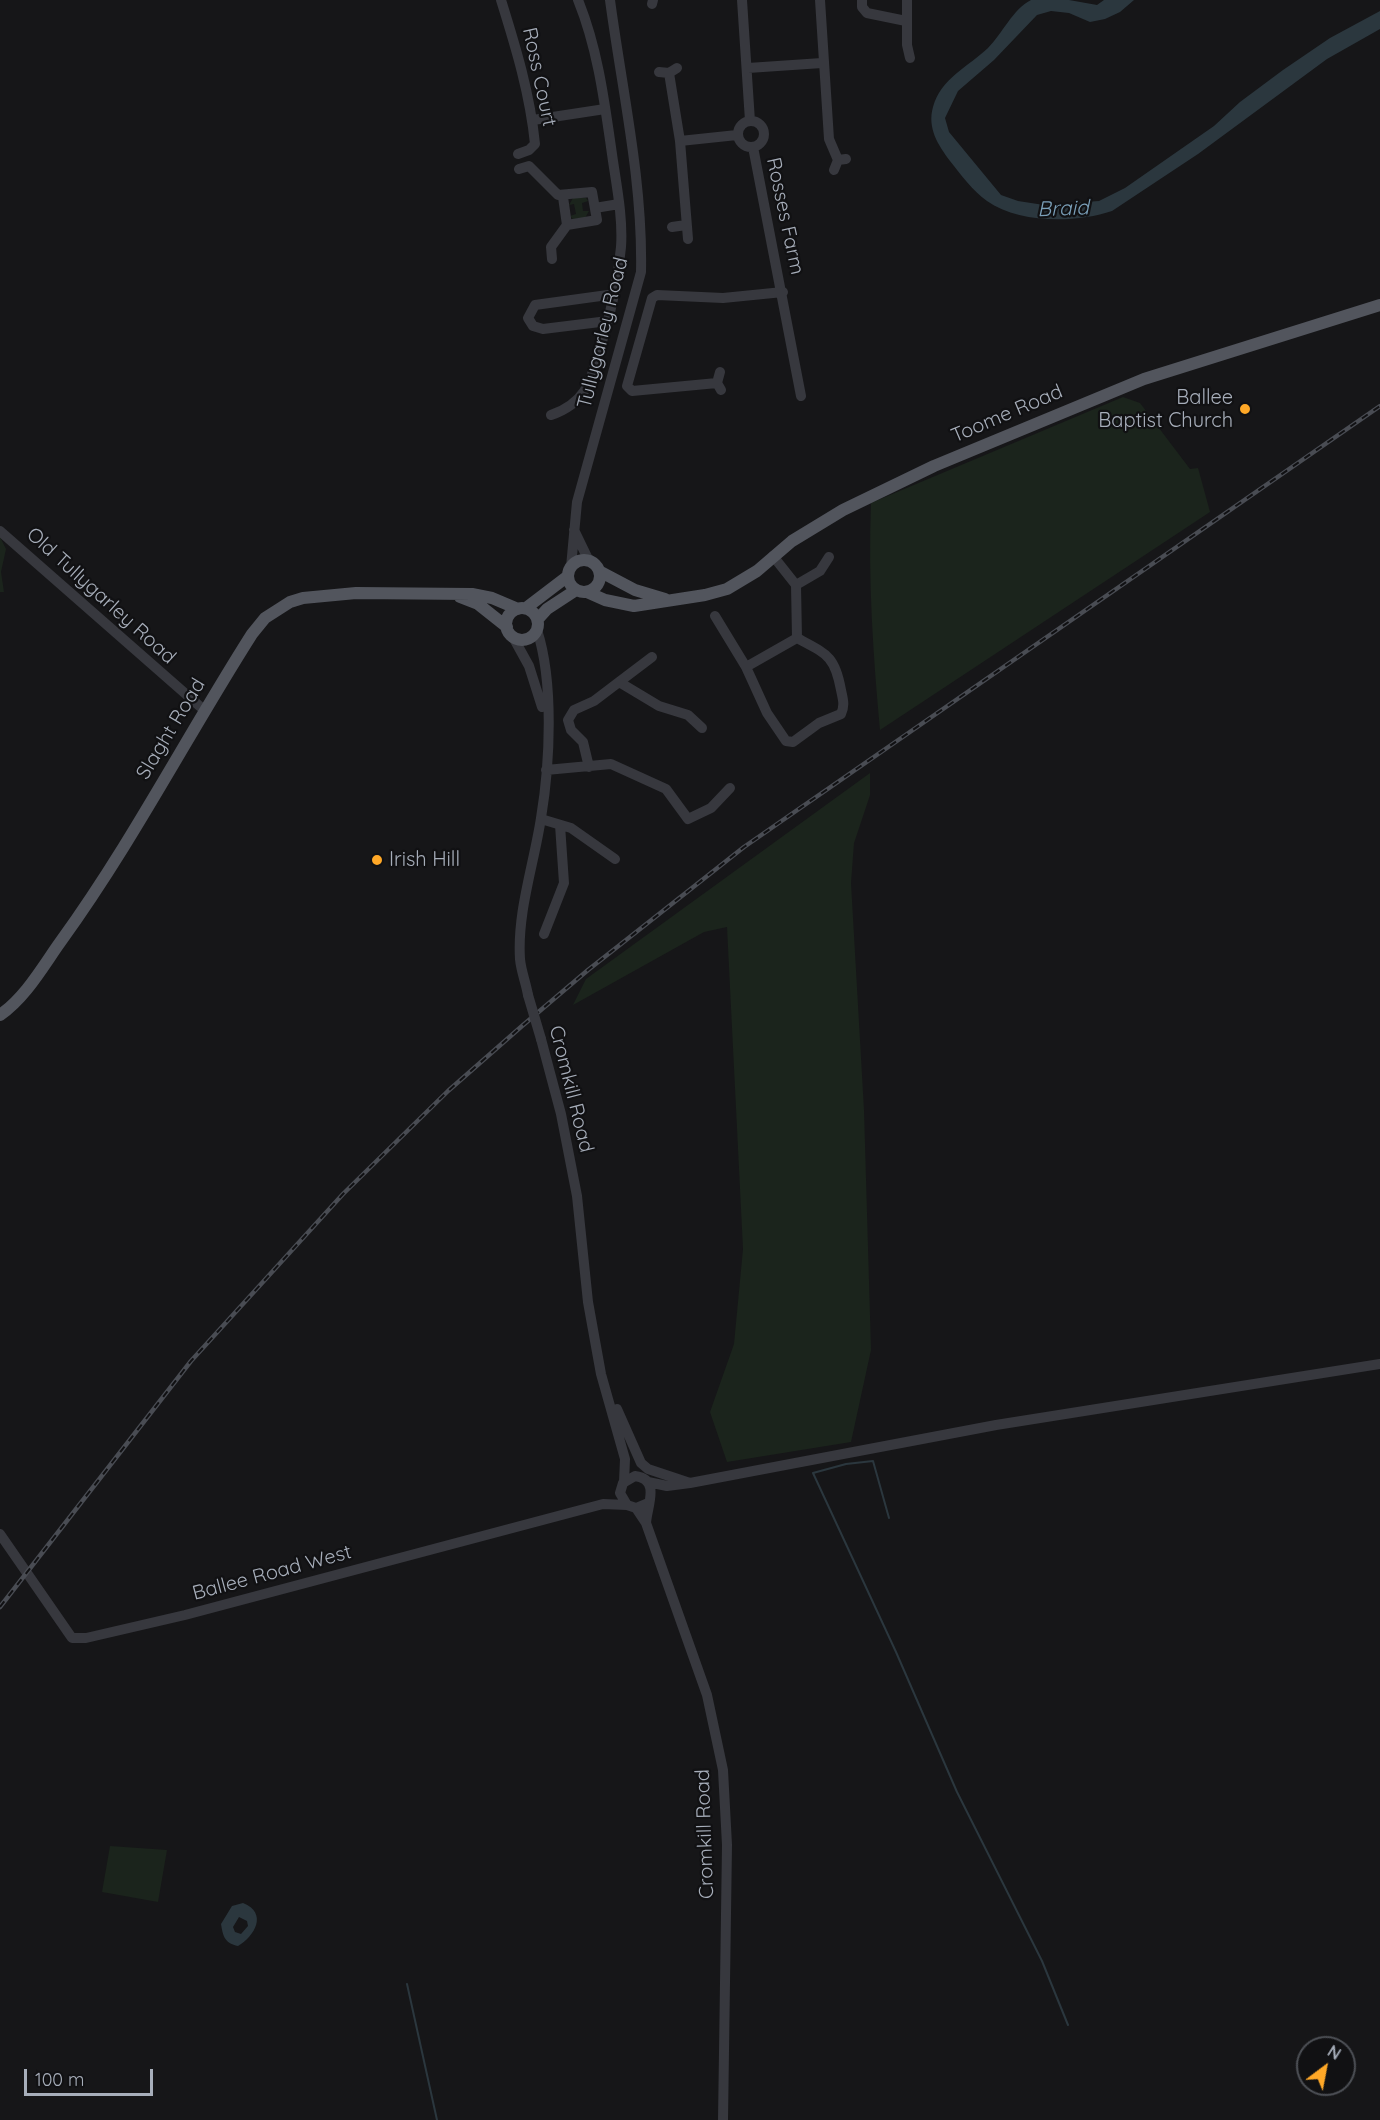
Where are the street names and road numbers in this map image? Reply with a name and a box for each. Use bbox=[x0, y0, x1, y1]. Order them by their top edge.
street label: Ross Court bbox=[517, 25, 561, 129]
street label: Rosses Farm bbox=[761, 155, 809, 277]
street label: Tullygarley Road bbox=[573, 255, 633, 411]
street label: Toome Road bbox=[948, 380, 1066, 448]
street label: Old Tullygarley Road bbox=[21, 523, 181, 669]
street label: Slaght Road bbox=[131, 674, 211, 784]
street label: Cromkill Road bbox=[544, 1023, 598, 1155]
street label: Ballee Road West bbox=[190, 1540, 354, 1606]
street label: Cromkill Road bbox=[691, 1769, 719, 1899]

